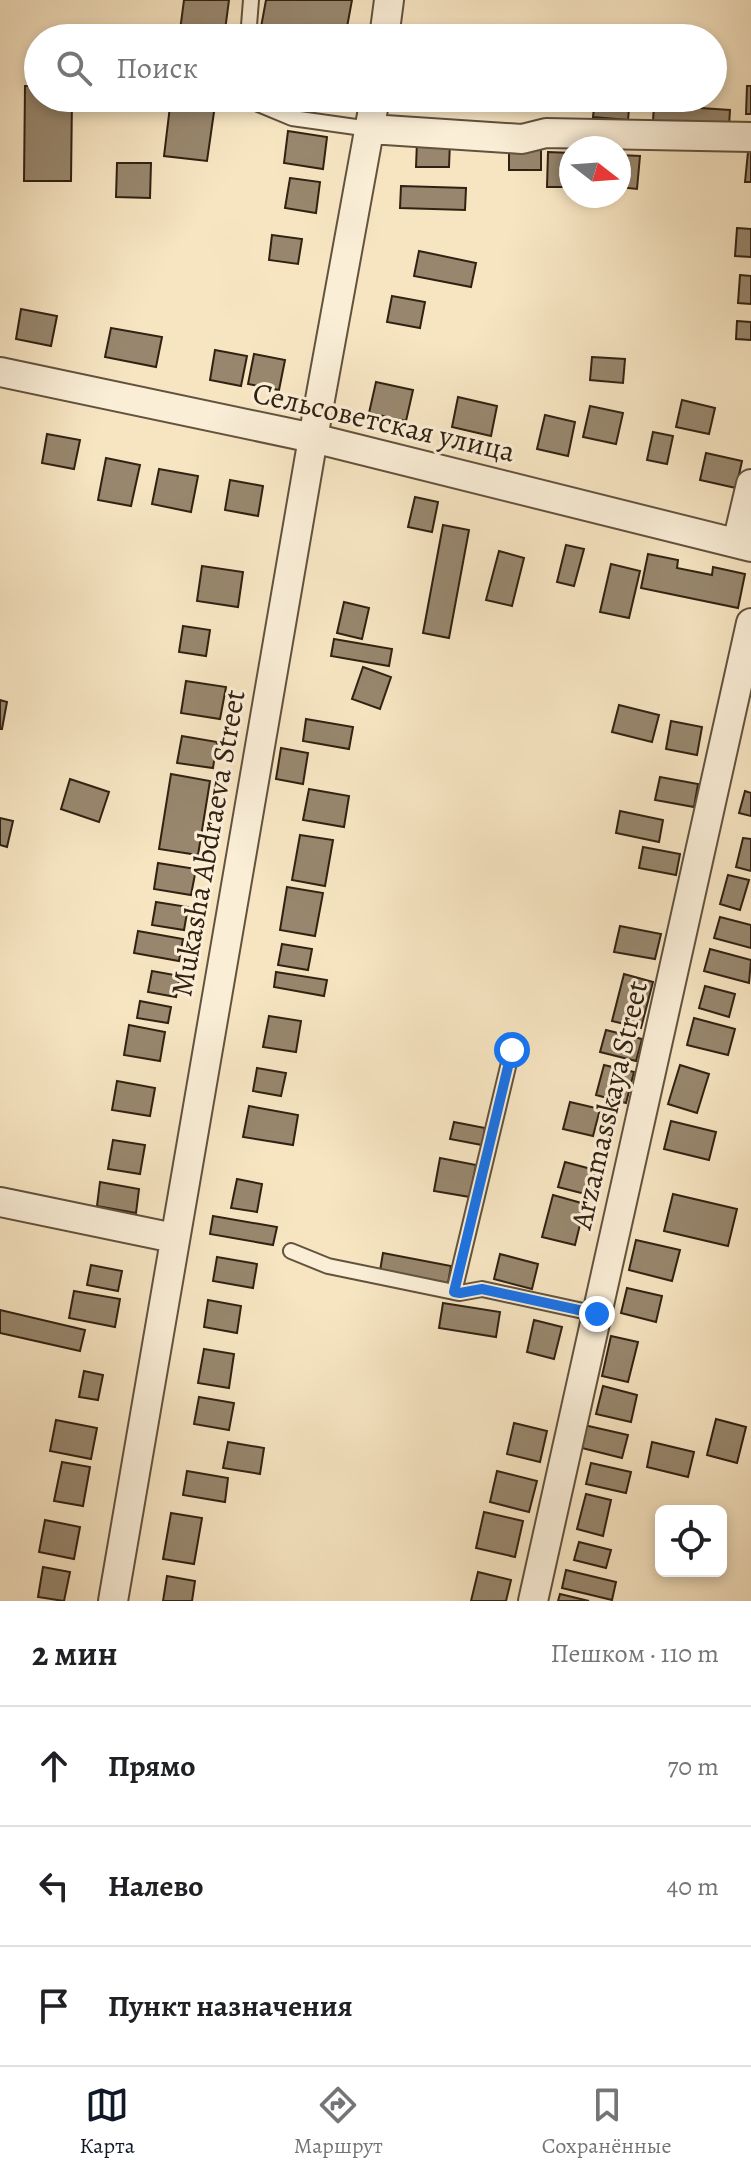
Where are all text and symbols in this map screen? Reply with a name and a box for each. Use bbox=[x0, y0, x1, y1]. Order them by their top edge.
search box bbox=[24, 24, 727, 112]
icon: search bbox=[52, 46, 96, 90]
text: Поиск bbox=[116, 48, 198, 88]
north arrow bbox=[559, 136, 631, 208]
street label: Сельсоветская улица bbox=[249, 372, 519, 472]
street label: Mukasha Abdraeva Street bbox=[161, 686, 255, 1000]
street label: Arzamasskaya Street bbox=[561, 977, 657, 1234]
route start bbox=[494, 1032, 530, 1068]
route end bbox=[579, 1296, 615, 1332]
map controls bbox=[655, 1505, 727, 1577]
button: locate bbox=[655, 1505, 727, 1577]
text: 2 мин bbox=[32, 1630, 118, 1677]
text: Пешком · 110 m bbox=[551, 1636, 719, 1671]
icon: ahead bbox=[32, 1744, 76, 1788]
text: Прямо bbox=[108, 1746, 195, 1786]
text: 70 m bbox=[667, 1749, 719, 1784]
icon: left bbox=[32, 1864, 76, 1908]
text: Налево bbox=[108, 1866, 203, 1906]
text: 40 m bbox=[667, 1869, 719, 1904]
icon: arrive bbox=[32, 1984, 76, 2028]
text: Пункт назначения bbox=[108, 1986, 353, 2026]
tab: Карта bbox=[79, 2083, 135, 2161]
tab: Маршрут bbox=[294, 2083, 383, 2161]
tab: Сохранённые bbox=[542, 2083, 672, 2161]

